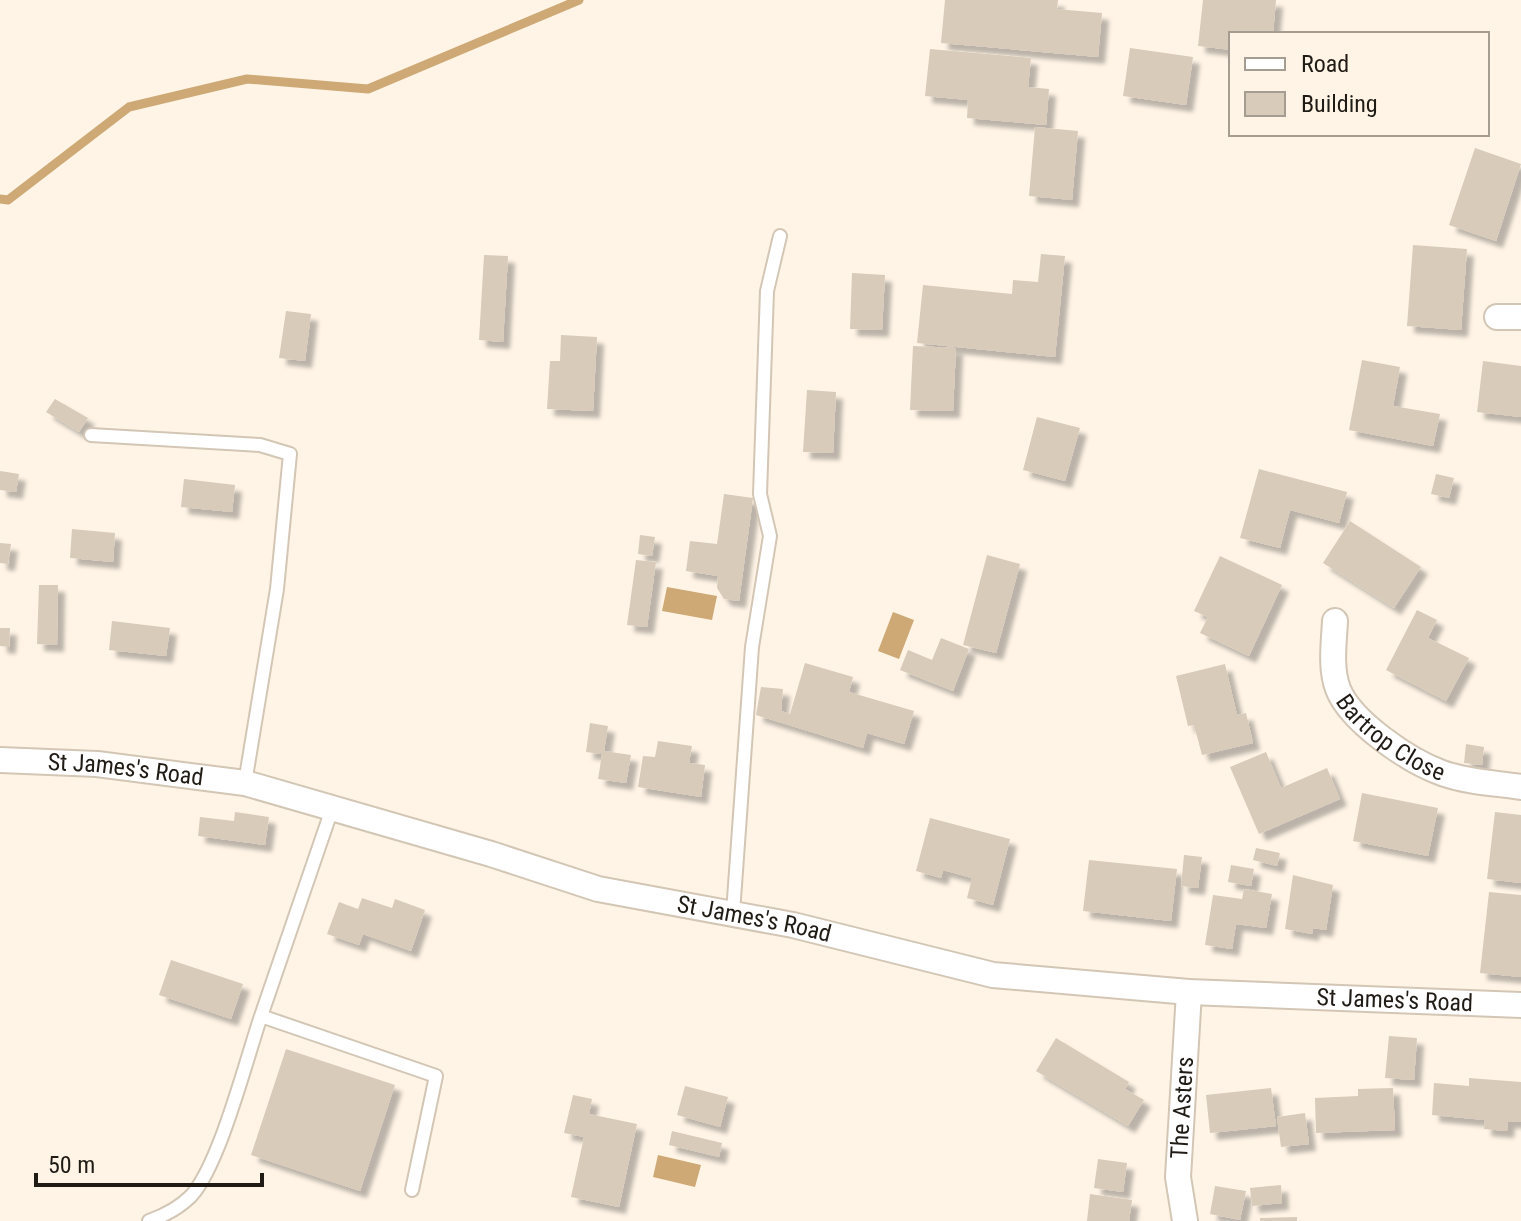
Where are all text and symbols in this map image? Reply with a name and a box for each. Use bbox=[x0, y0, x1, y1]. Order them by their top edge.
legend bbox=[1229, 32, 1489, 136]
text: Road bbox=[1301, 50, 1349, 78]
text: Building bbox=[1301, 90, 1378, 118]
street label: Bartrop Close bbox=[1330, 689, 1449, 787]
street label: St James's Road bbox=[47, 748, 205, 792]
street label: St James's Road bbox=[675, 890, 834, 948]
street label: St James's Road bbox=[1316, 983, 1473, 1017]
street label: The Asters bbox=[1165, 1056, 1199, 1160]
scale bar bbox=[36, 1137, 262, 1187]
text: 50 m bbox=[48, 1151, 95, 1179]

